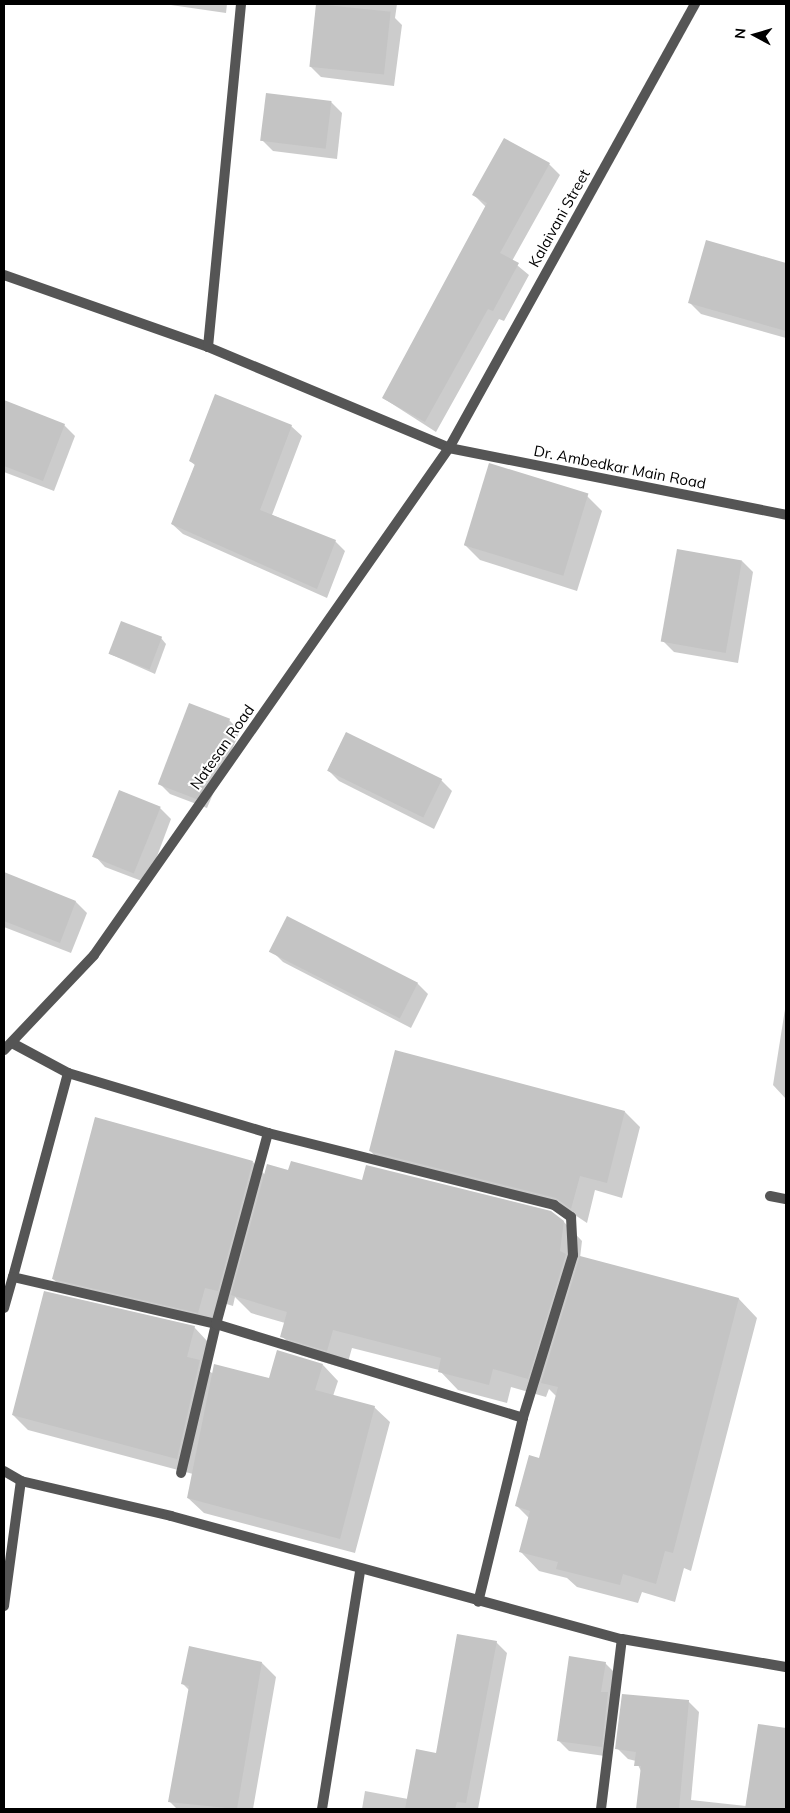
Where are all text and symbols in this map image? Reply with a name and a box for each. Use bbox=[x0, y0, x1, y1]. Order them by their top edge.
north arrow bbox=[730, 10, 780, 60]
text: N bbox=[731, 27, 750, 40]
street label: Kalaivani Street bbox=[525, 166, 593, 270]
street label: Dr. Ambedkar Main Road bbox=[532, 441, 708, 493]
street label: Natesan Road bbox=[186, 701, 258, 793]

